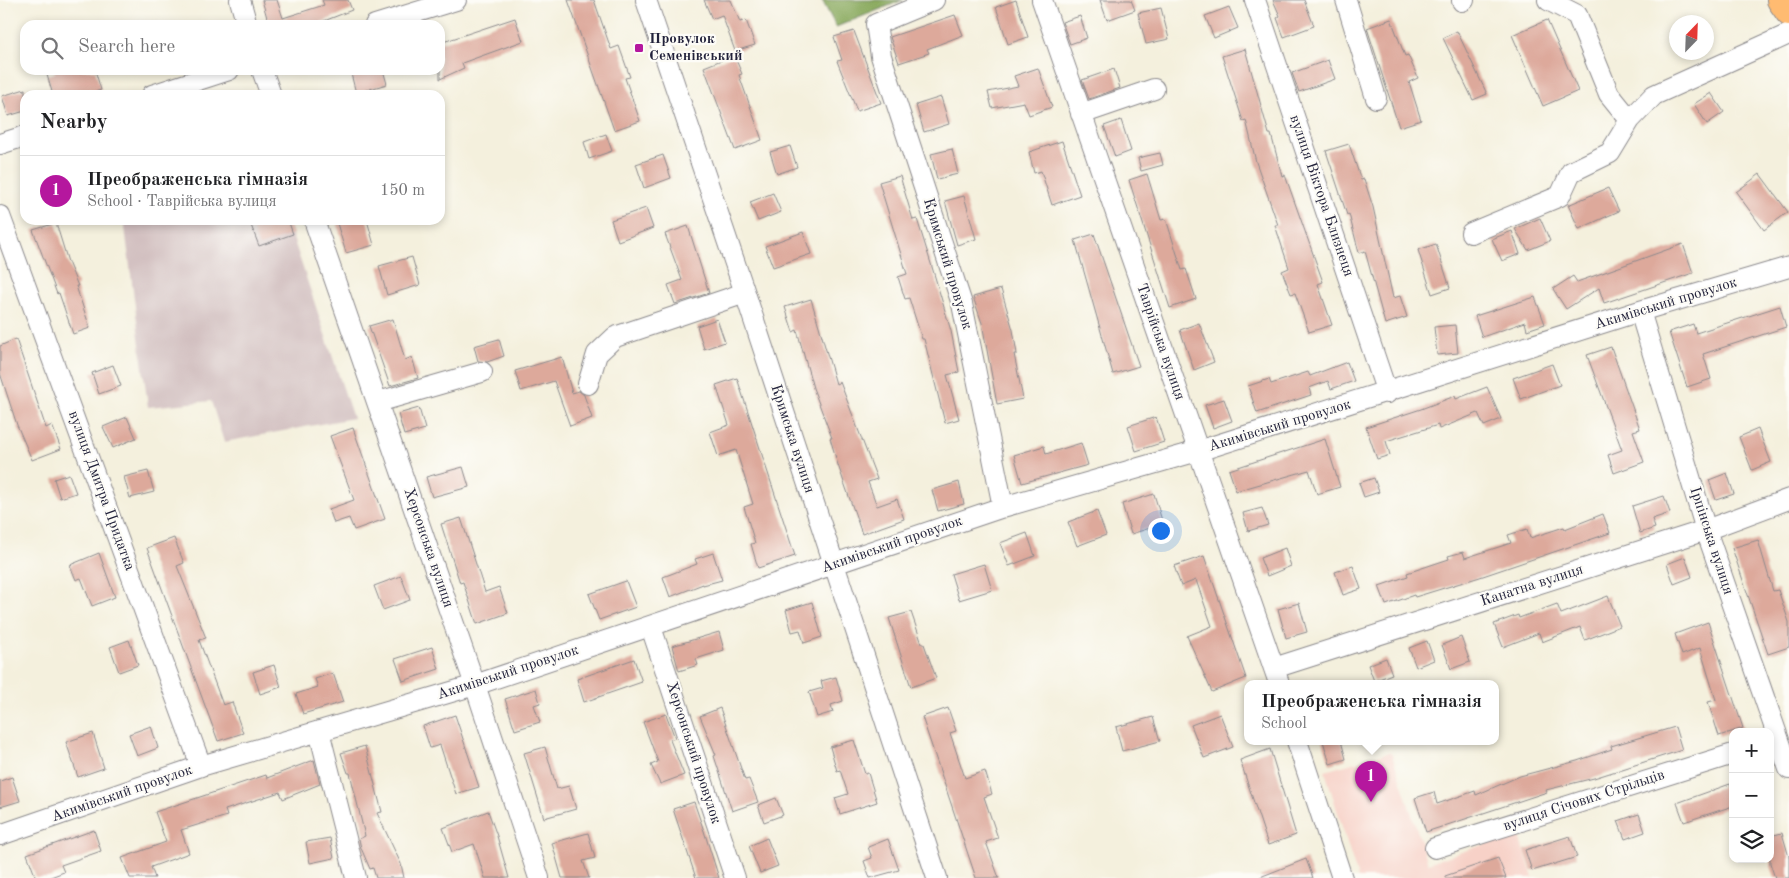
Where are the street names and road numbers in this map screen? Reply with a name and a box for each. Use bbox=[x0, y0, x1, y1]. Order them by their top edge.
street label: вулиця Віктора Близнеця bbox=[1286, 113, 1356, 279]
street label: Кримський провулок bbox=[920, 197, 974, 332]
street label: Акимівський провулок bbox=[1593, 275, 1739, 333]
street label: Таврійська вулиця bbox=[1133, 282, 1187, 402]
street label: Кримська вулиця bbox=[767, 383, 817, 495]
street label: Акимівський провулок bbox=[1207, 397, 1353, 455]
street label: вулиця Дмитра Придатка bbox=[65, 409, 137, 573]
street label: Ірпінська вулиця bbox=[1687, 485, 1736, 597]
street label: Херсонська вулиця bbox=[400, 486, 456, 610]
street label: Акимівський провулок bbox=[820, 514, 965, 576]
street label: Канатна вулиця bbox=[1479, 562, 1585, 610]
street label: Акимівський провулок bbox=[435, 643, 581, 703]
street label: Херсонський провулок bbox=[663, 680, 723, 826]
street label: Акимівський провулок bbox=[50, 763, 195, 825]
street label: вулиця Січових Стрільців bbox=[1501, 768, 1667, 834]

